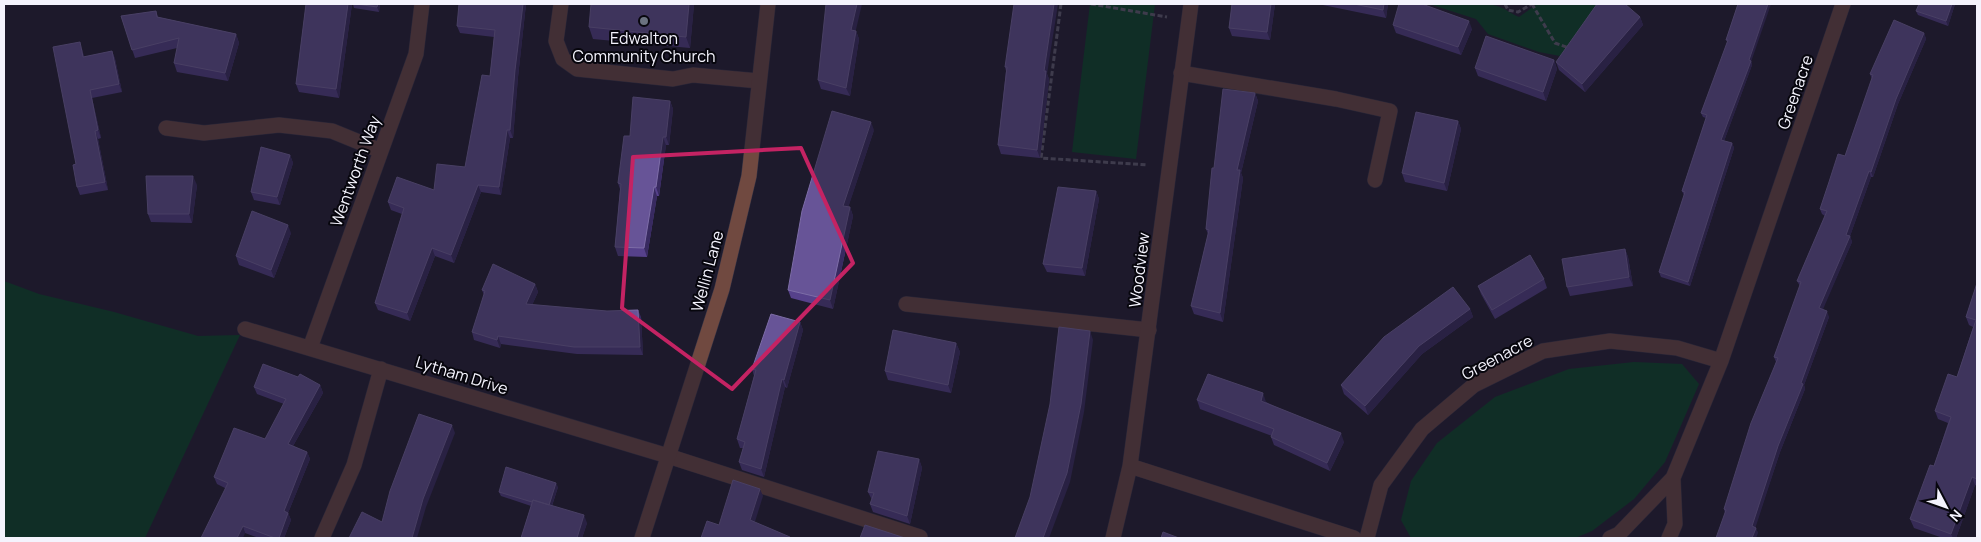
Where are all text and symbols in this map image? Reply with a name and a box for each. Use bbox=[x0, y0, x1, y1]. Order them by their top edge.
marker: Edwalton Community Church bbox=[638, 15, 650, 27]
place label: Edwalton Community Church bbox=[572, 27, 716, 67]
street label: Greenacre bbox=[1772, 52, 1818, 132]
street label: Wentworth Way bbox=[325, 112, 385, 229]
street label: Wellin Lane bbox=[686, 228, 728, 314]
street label: Woodview bbox=[1123, 231, 1155, 309]
street label: Greenacre bbox=[1458, 329, 1536, 385]
street label: Lytham Drive bbox=[413, 351, 511, 399]
north arrow bbox=[1921, 482, 1971, 532]
text: N bbox=[1946, 506, 1967, 526]

